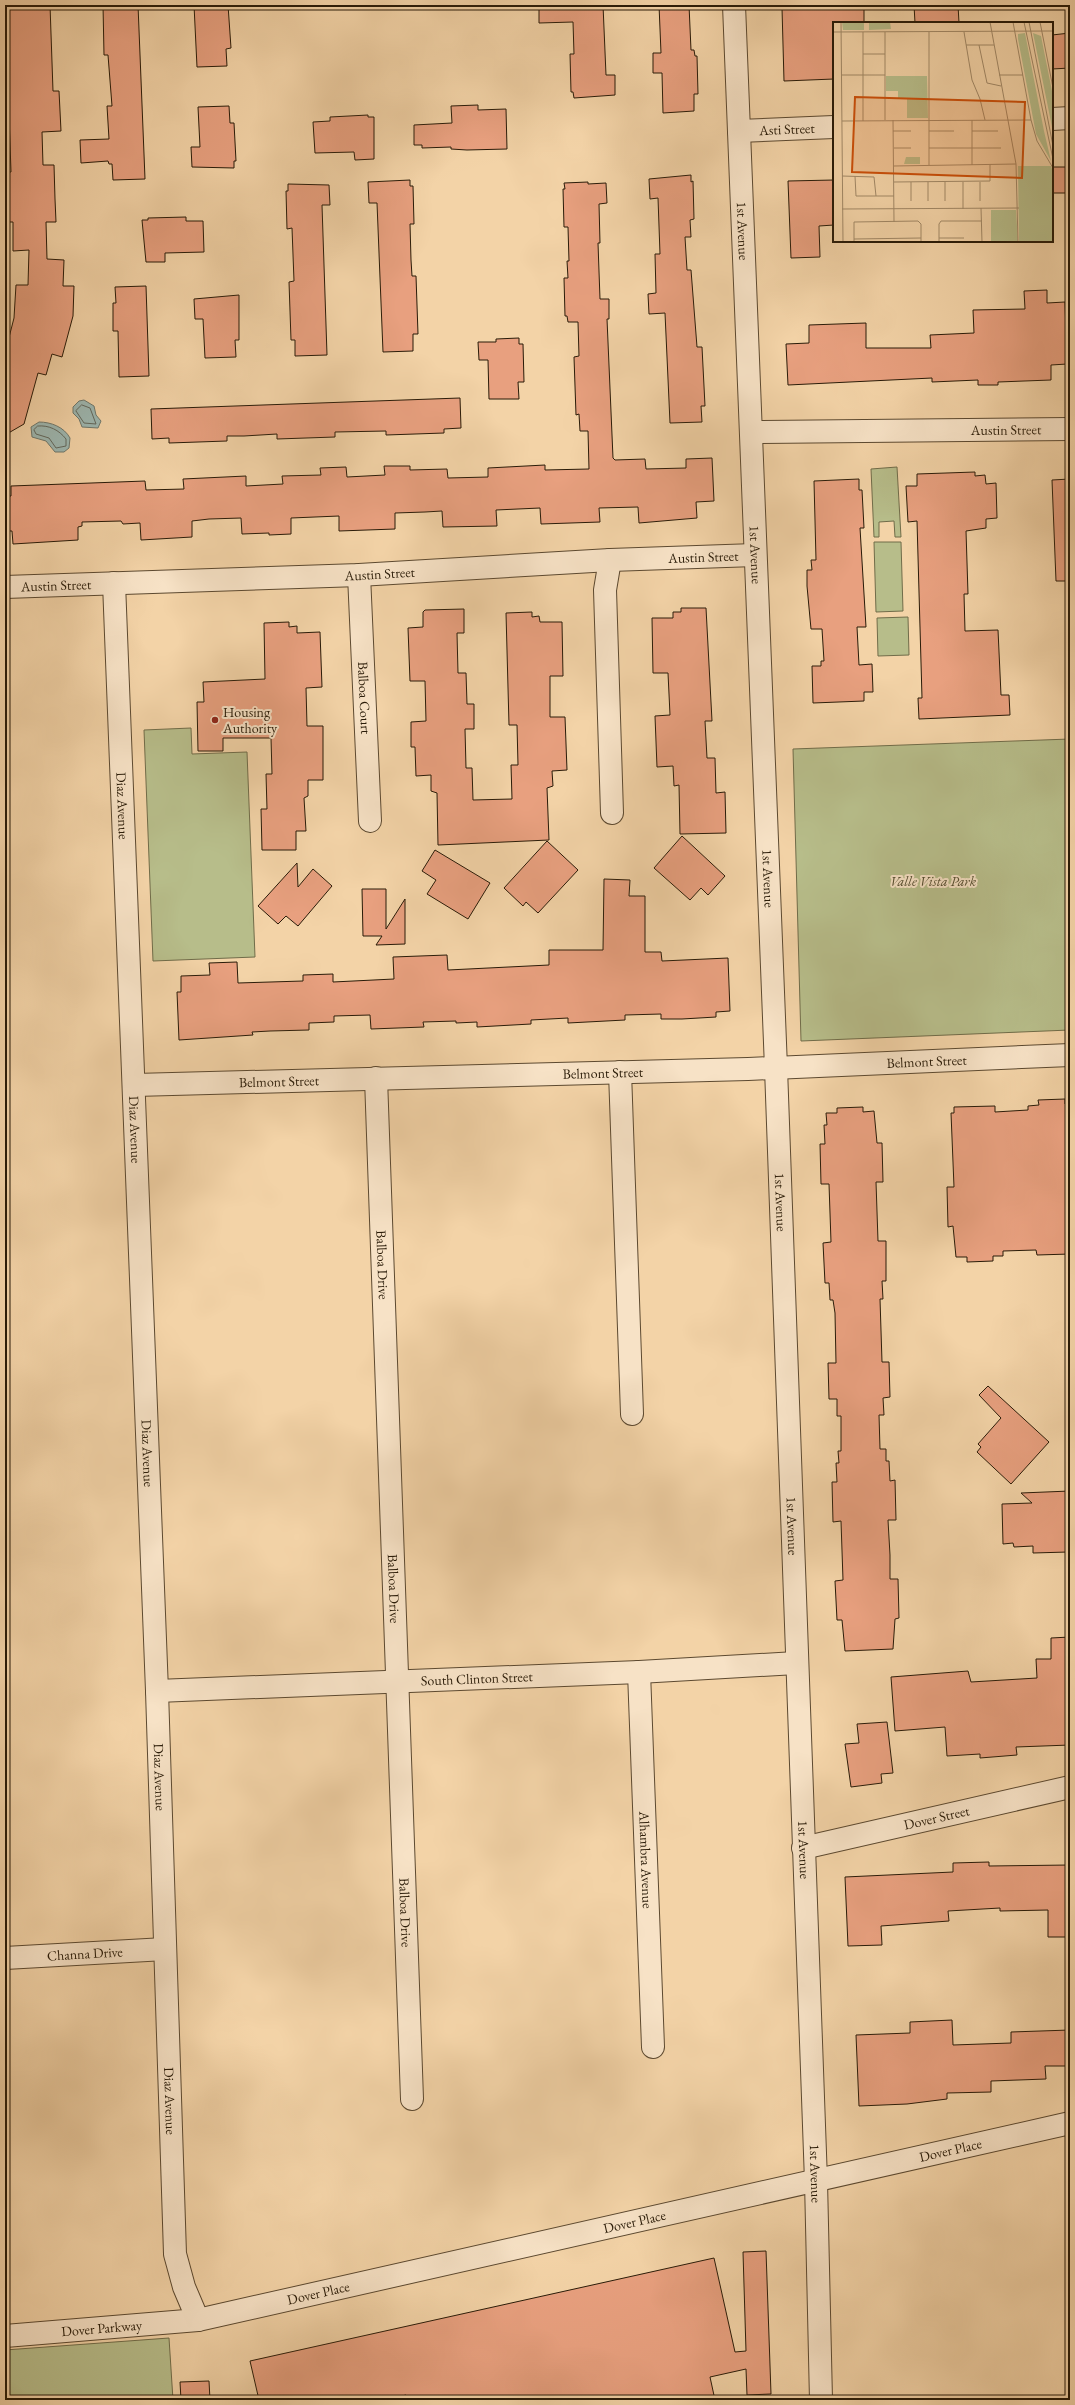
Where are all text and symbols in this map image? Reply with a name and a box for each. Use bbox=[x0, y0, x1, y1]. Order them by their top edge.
inset map bbox=[833, 22, 1053, 242]
street label: Asti Street bbox=[758, 119, 816, 139]
street label: 1st Avenue bbox=[733, 201, 753, 261]
street label: Austin Street bbox=[970, 420, 1042, 439]
street label: 1st Avenue bbox=[746, 525, 766, 585]
street label: Austin Street bbox=[667, 547, 739, 567]
street label: Austin Street bbox=[343, 563, 416, 585]
street label: Austin Street bbox=[19, 575, 92, 595]
street label: Balboa Court bbox=[354, 661, 375, 735]
place label: Housing Authority bbox=[222, 703, 278, 737]
marker: Housing Authority bbox=[210, 715, 220, 725]
street label: Diaz Avenue bbox=[112, 772, 133, 841]
street label: 1st Avenue bbox=[758, 849, 779, 909]
park label: Valle Vista Park bbox=[890, 872, 977, 890]
street label: Belmont Street bbox=[886, 1050, 968, 1072]
street label: Belmont Street bbox=[562, 1063, 644, 1083]
street label: Belmont Street bbox=[239, 1071, 320, 1091]
street label: Diaz Avenue bbox=[125, 1095, 146, 1164]
street label: 1st Avenue bbox=[771, 1172, 791, 1232]
street label: Balboa Drive bbox=[372, 1230, 393, 1300]
street label: Diaz Avenue bbox=[137, 1419, 158, 1488]
street label: 1st Avenue bbox=[782, 1496, 803, 1556]
street label: Balboa Drive bbox=[384, 1554, 404, 1624]
street label: South Clinton Street bbox=[421, 1667, 534, 1690]
street label: Diaz Avenue bbox=[150, 1743, 170, 1812]
street label: Dover Street bbox=[902, 1801, 972, 1834]
street label: Alhambra Avenue bbox=[635, 1810, 657, 1909]
street label: 1st Avenue bbox=[794, 1820, 814, 1880]
street label: Balboa Drive bbox=[395, 1877, 416, 1948]
street label: Channa Drive bbox=[46, 1942, 124, 1965]
street label: Diaz Avenue bbox=[160, 2067, 180, 2136]
street label: Dover Place bbox=[917, 2134, 984, 2166]
street label: 1st Avenue bbox=[806, 2144, 826, 2204]
street label: Dover Place bbox=[601, 2206, 668, 2237]
street label: Dover Place bbox=[285, 2277, 352, 2309]
street label: Dover Parkway bbox=[61, 2316, 144, 2340]

